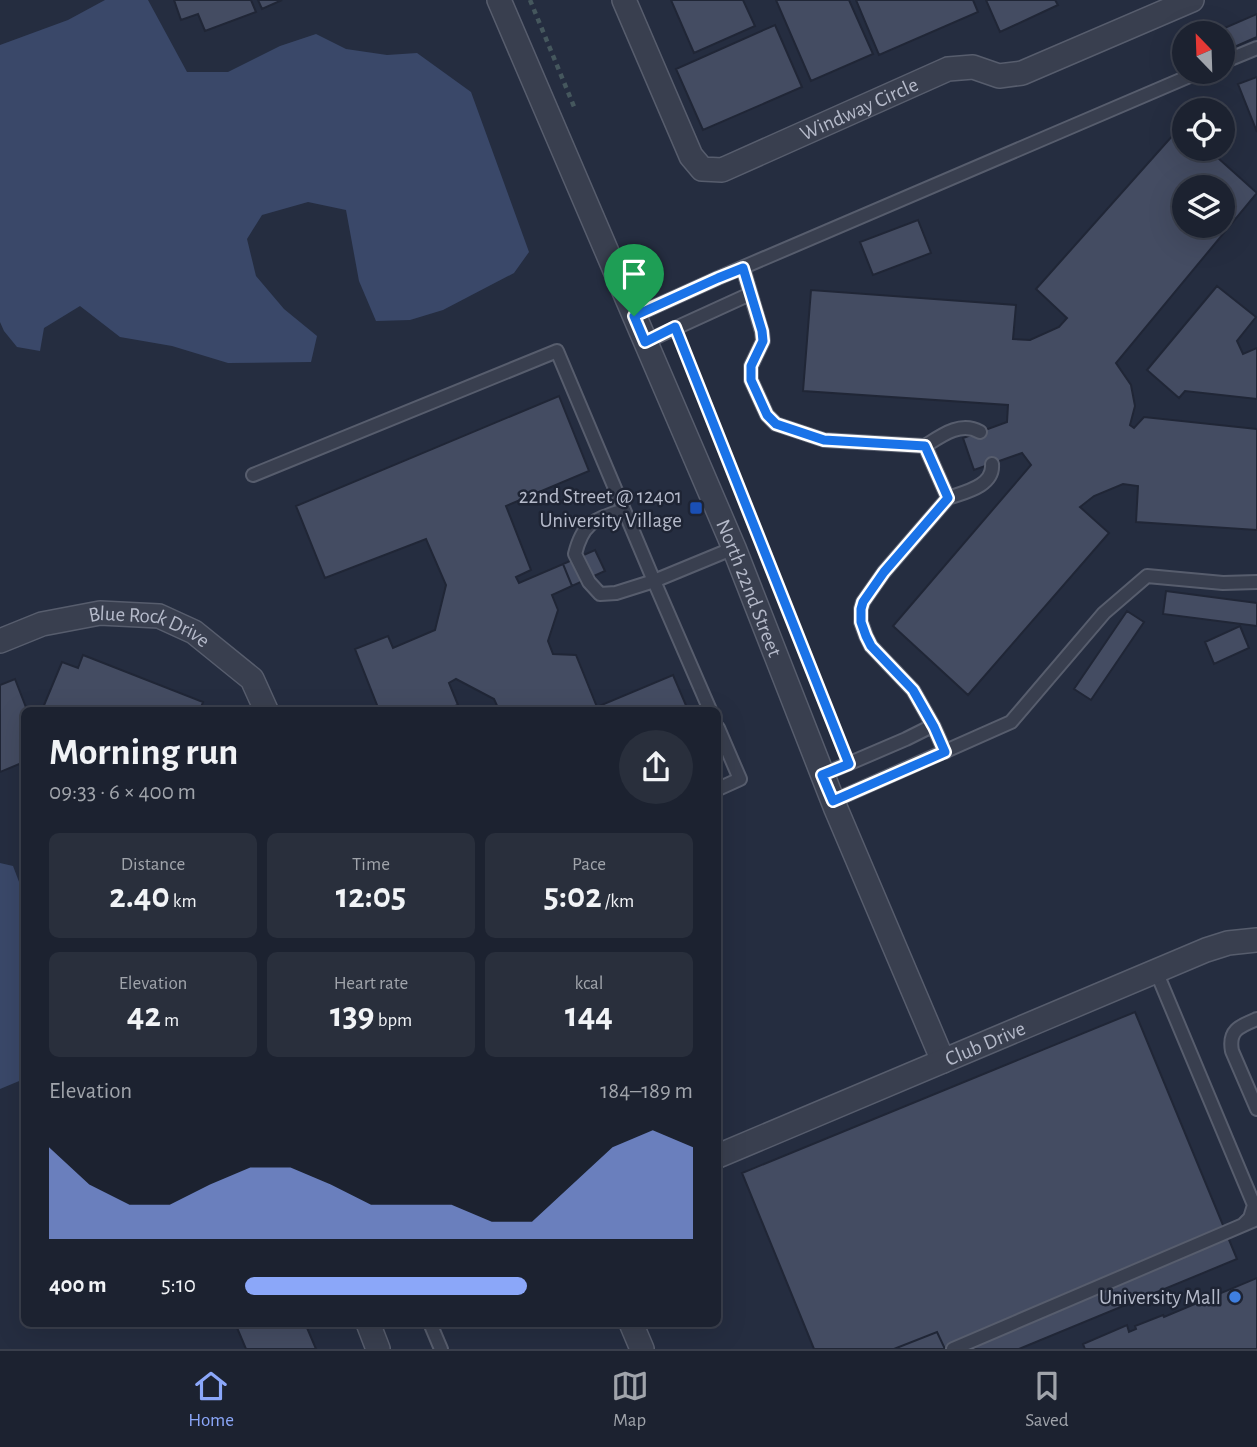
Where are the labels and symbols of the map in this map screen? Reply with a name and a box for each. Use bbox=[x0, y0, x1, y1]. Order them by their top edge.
north arrow bbox=[1172, 21, 1236, 84]
street label: Windway Circle bbox=[797, 73, 921, 144]
pin bbox=[604, 244, 664, 316]
place label: 22nd Street @ 12401 University Village bbox=[519, 486, 682, 531]
marker: 22nd Street @ 12401 University Village bbox=[688, 500, 704, 516]
street label: North 22nd Street bbox=[712, 516, 786, 660]
street label: Blue Rock Drive bbox=[87, 603, 214, 651]
street label: Club Drive bbox=[942, 1017, 1028, 1069]
place label: University Mall bbox=[1099, 1287, 1221, 1308]
marker: University Mall bbox=[1227, 1289, 1243, 1305]

